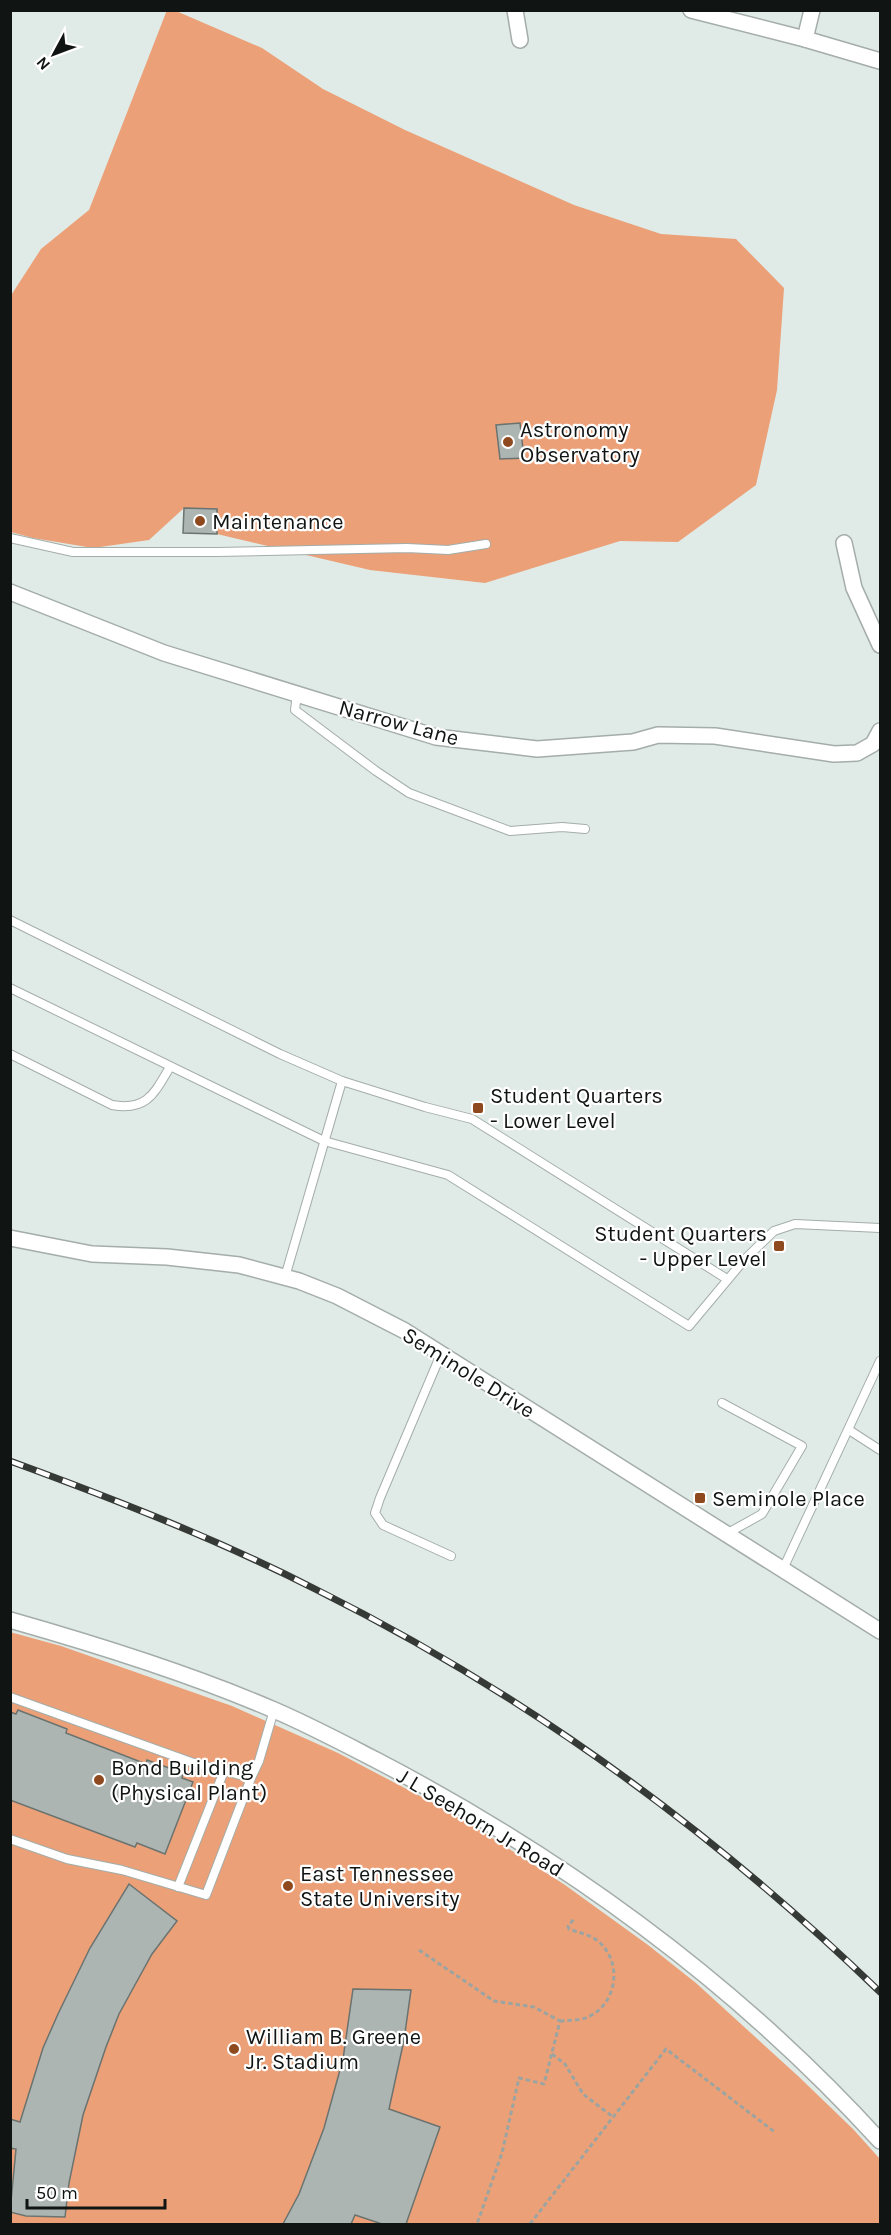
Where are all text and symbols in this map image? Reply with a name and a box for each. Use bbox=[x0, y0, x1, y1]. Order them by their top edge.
north arrow bbox=[24, 24, 84, 84]
text: N bbox=[32, 53, 54, 74]
place label: Astronomy Observatory bbox=[520, 417, 640, 468]
marker: Astronomy Observatory bbox=[501, 435, 515, 449]
place label: Maintenance bbox=[212, 509, 343, 535]
marker: Maintenance bbox=[193, 514, 207, 528]
street label: Narrow Lane bbox=[336, 694, 462, 751]
place label: Student Quarters - Lower Level bbox=[490, 1083, 663, 1134]
marker: Student Quarters - Lower Level bbox=[471, 1101, 485, 1115]
place label: Student Quarters - Upper Level bbox=[594, 1221, 767, 1272]
marker: Student Quarters - Upper Level bbox=[772, 1239, 786, 1253]
street label: Seminole Drive bbox=[398, 1322, 539, 1424]
place label: Seminole Place bbox=[712, 1486, 865, 1512]
marker: Seminole Place bbox=[693, 1491, 707, 1505]
place label: Bond Building (Physical Plant) bbox=[111, 1755, 267, 1806]
street label: J L Seehorn Jr Road bbox=[392, 1763, 569, 1883]
marker: Bond Building (Physical Plant) bbox=[92, 1773, 106, 1787]
place label: East Tennessee State University bbox=[300, 1861, 460, 1912]
marker: East Tennessee State University bbox=[281, 1879, 295, 1893]
place label: William B. Greene Jr. Stadium bbox=[246, 2024, 421, 2075]
marker: William B. Greene Jr. Stadium bbox=[227, 2042, 241, 2056]
scale bar bbox=[27, 2172, 165, 2210]
text: 50 m bbox=[36, 2182, 78, 2204]

